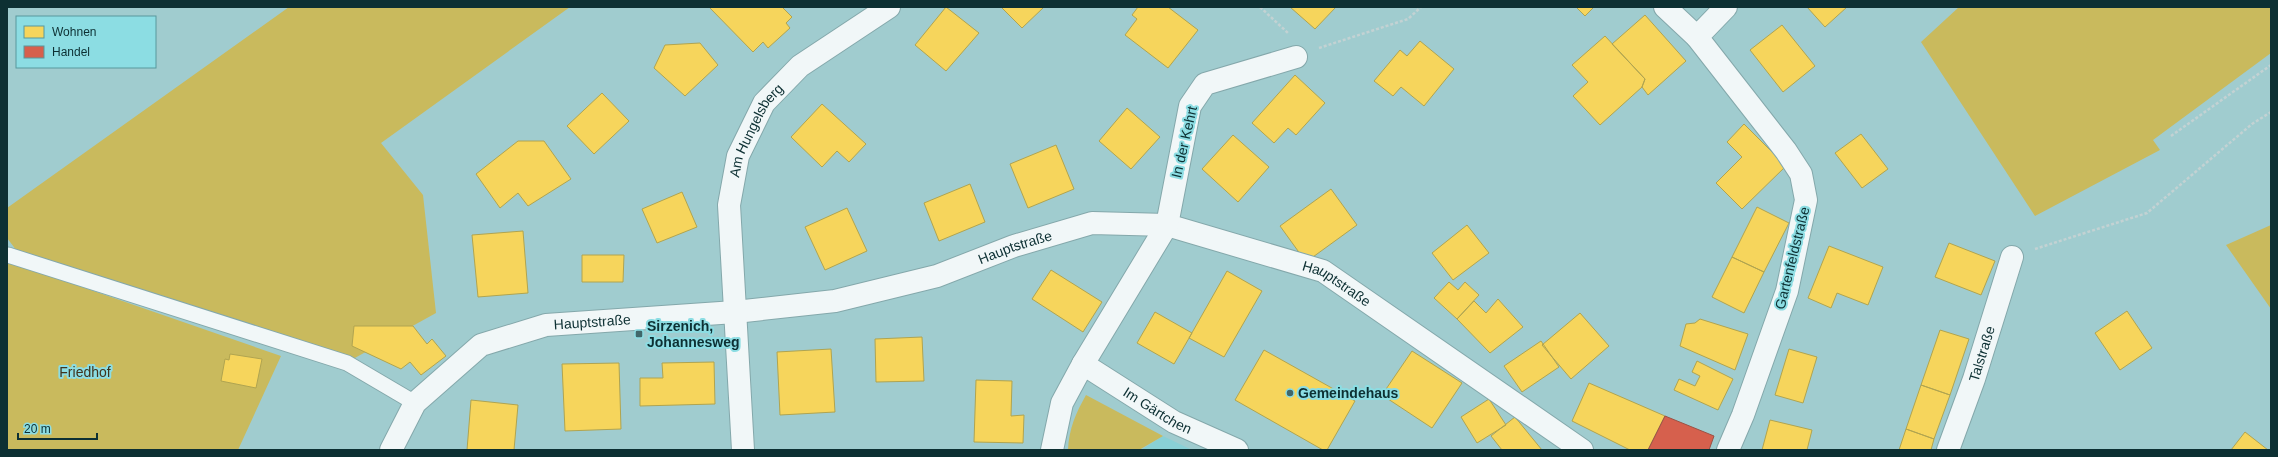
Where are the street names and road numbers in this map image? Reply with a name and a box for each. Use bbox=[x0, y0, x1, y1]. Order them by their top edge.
street label: Am Hungelsberg bbox=[726, 80, 786, 179]
street label: In der Kehrt bbox=[1168, 104, 1200, 179]
street label: Gartenfeldstraße bbox=[1772, 205, 1813, 311]
street label: Hauptstraße bbox=[976, 227, 1054, 267]
street label: Hauptstraße bbox=[1301, 257, 1374, 310]
street label: Hauptstraße bbox=[553, 311, 631, 332]
street label: Talstraße bbox=[1966, 324, 1998, 384]
street label: Im Gärtchen bbox=[1120, 384, 1194, 437]

